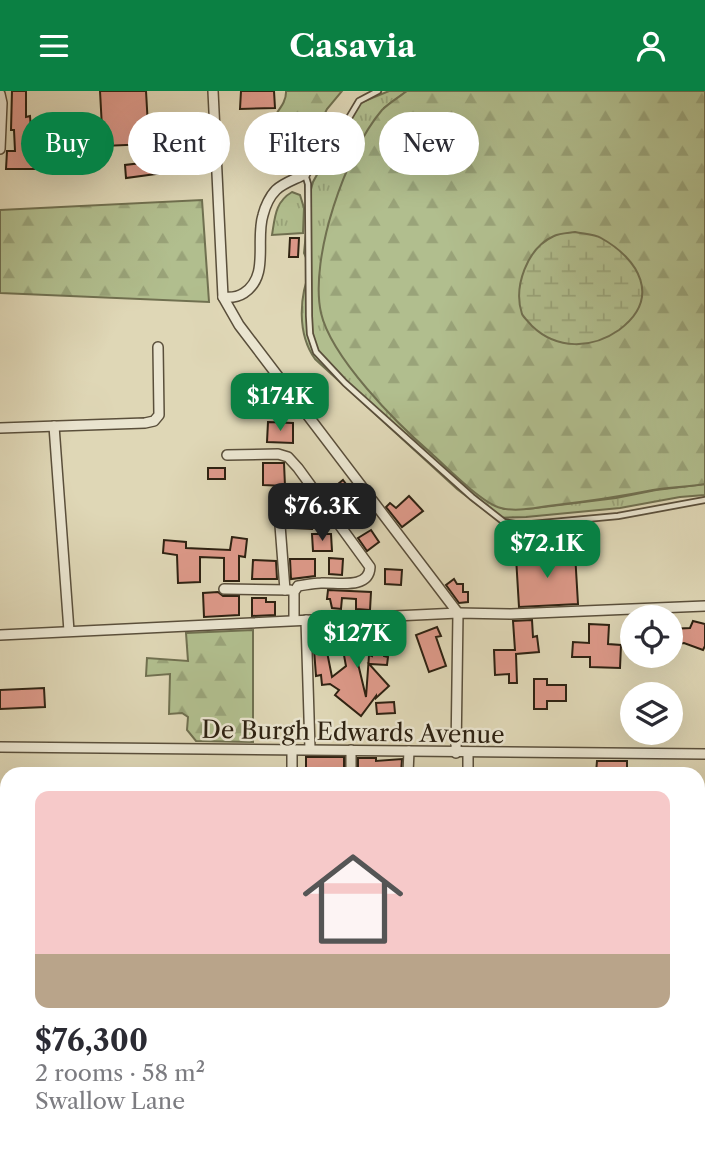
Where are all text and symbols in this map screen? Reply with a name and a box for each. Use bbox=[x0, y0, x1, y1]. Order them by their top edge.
text: Casavia bbox=[289, 26, 416, 65]
icon: menu bbox=[35, 27, 73, 65]
icon: person bbox=[632, 27, 670, 65]
chip: Buy bbox=[21, 112, 114, 175]
chip: Rent bbox=[128, 112, 230, 175]
chip: Filters bbox=[244, 112, 365, 175]
chip: New bbox=[379, 112, 479, 175]
pin: $174K bbox=[231, 373, 329, 433]
text: $174K bbox=[247, 382, 313, 410]
pin: $76.3K bbox=[265, 483, 379, 543]
text: $76.3K bbox=[284, 492, 360, 520]
pin: $72.1K bbox=[490, 521, 604, 580]
text: $72.1K bbox=[510, 529, 584, 557]
map controls bbox=[620, 605, 683, 745]
button: locate bbox=[620, 605, 683, 668]
pin: $127K bbox=[308, 611, 406, 670]
text: $127K bbox=[323, 619, 391, 647]
button: layers bbox=[620, 682, 683, 745]
street label: De Burgh Edwards Avenue bbox=[201, 715, 505, 749]
icon: home bbox=[290, 836, 416, 962]
text: $76,300 bbox=[35, 1022, 148, 1059]
text: 2 rooms · 58 m² bbox=[35, 1059, 205, 1087]
text: Swallow Lane bbox=[35, 1087, 185, 1115]

